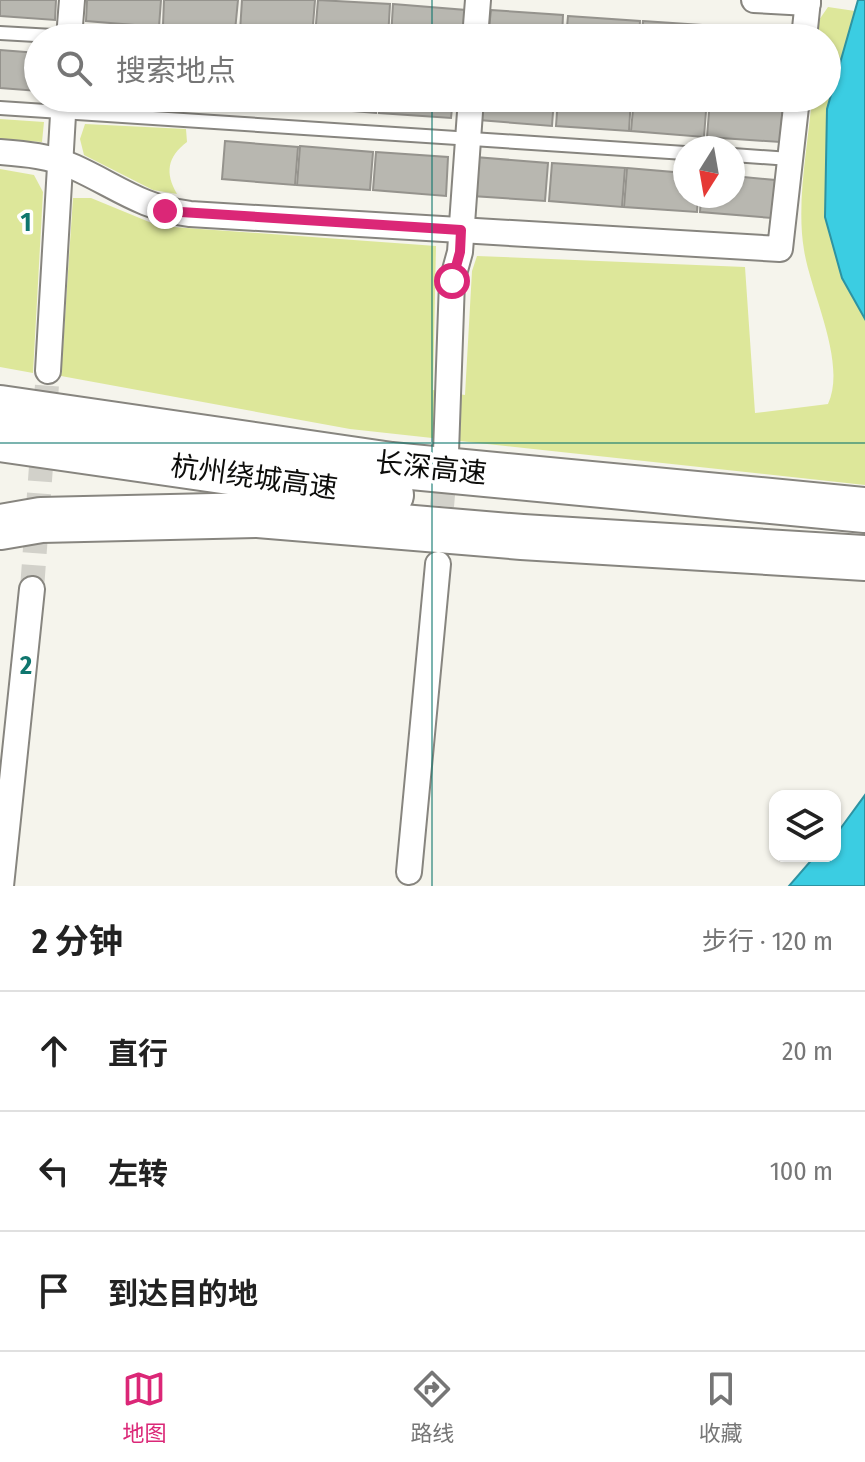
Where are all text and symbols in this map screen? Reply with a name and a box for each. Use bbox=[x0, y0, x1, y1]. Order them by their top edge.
search box bbox=[24, 24, 841, 112]
icon: search bbox=[52, 46, 96, 90]
text: 搜索地点 bbox=[116, 53, 236, 89]
north arrow bbox=[673, 136, 745, 208]
route end bbox=[147, 193, 183, 229]
text: 1 bbox=[21, 207, 32, 238]
route start bbox=[434, 263, 470, 299]
street label: 长深高速 bbox=[374, 446, 488, 490]
street label: 杭州绕城高速 bbox=[169, 449, 339, 505]
text: 2 bbox=[19, 650, 32, 681]
map controls bbox=[769, 790, 841, 862]
button: layers bbox=[769, 790, 841, 862]
text: 2 分钟 bbox=[32, 921, 123, 962]
text: 步行 · 120 m bbox=[702, 926, 833, 957]
icon: ahead bbox=[32, 1029, 76, 1073]
text: 直行 bbox=[108, 1036, 168, 1072]
text: 20 m bbox=[782, 1036, 833, 1067]
icon: left bbox=[32, 1149, 76, 1193]
text: 左转 bbox=[108, 1156, 168, 1192]
text: 100 m bbox=[770, 1156, 833, 1187]
icon: arrive bbox=[32, 1269, 76, 1313]
text: 到达目的地 bbox=[108, 1276, 258, 1312]
tab: 地图 bbox=[122, 1367, 166, 1447]
tab: 路线 bbox=[410, 1367, 455, 1447]
tab: 收藏 bbox=[699, 1367, 743, 1447]

